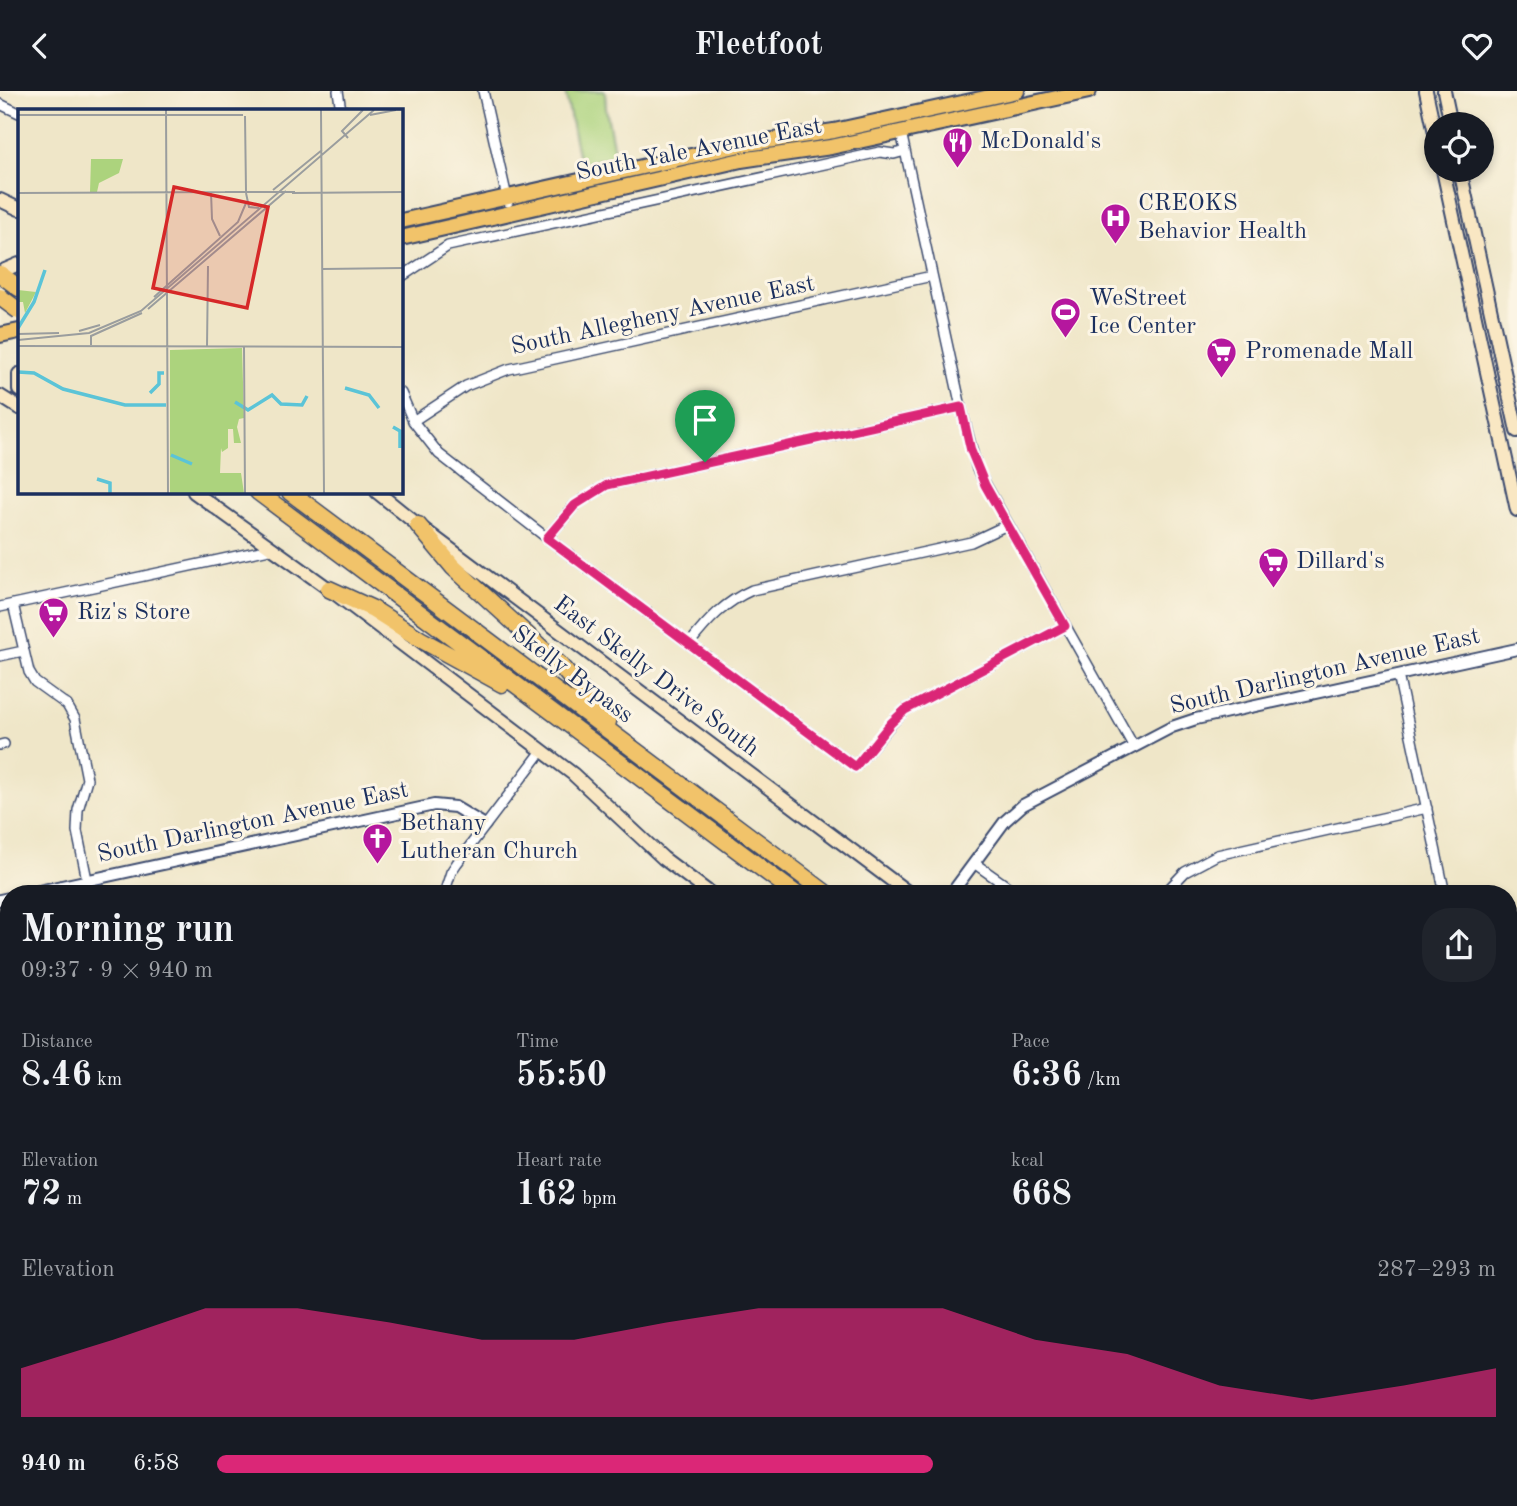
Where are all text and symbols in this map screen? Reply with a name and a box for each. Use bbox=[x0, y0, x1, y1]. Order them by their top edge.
icon: back bbox=[21, 27, 59, 65]
icon: heart bbox=[1458, 27, 1496, 65]
text: Fleetfoot bbox=[694, 30, 823, 62]
inset map bbox=[18, 109, 402, 493]
map controls bbox=[1424, 112, 1494, 182]
button: locate bbox=[1424, 112, 1494, 182]
street label: South Yale Avenue East bbox=[574, 114, 824, 186]
restaurant icon: McDonald's bbox=[940, 125, 974, 169]
place label: McDonald's bbox=[980, 130, 1101, 154]
place label: CREOKS Behavior Health bbox=[1138, 192, 1307, 244]
hospital icon: CREOKS Behavior Health bbox=[1098, 201, 1132, 245]
street label: South Allegheny Avenue East bbox=[509, 272, 817, 360]
place label: WeStreet Ice Center bbox=[1089, 287, 1196, 339]
sports icon: WeStreet Ice Center bbox=[1049, 296, 1083, 340]
supermarket icon: Promenade Mall bbox=[1205, 335, 1239, 379]
place label: Promenade Mall bbox=[1245, 340, 1413, 364]
pin bbox=[675, 390, 735, 462]
icon: arrive bbox=[686, 401, 724, 439]
supermarket icon: Dillard's bbox=[1256, 545, 1290, 589]
place label: Dillard's bbox=[1296, 550, 1385, 574]
street label: East Skelly Drive South bbox=[549, 592, 763, 762]
supermarket icon: Riz's Store bbox=[37, 596, 71, 640]
place label: Riz's Store bbox=[77, 601, 190, 625]
street label: Skelly Bypass bbox=[507, 622, 637, 728]
street label: South Darlington Avenue East bbox=[1168, 625, 1482, 719]
street label: South Darlington Avenue East bbox=[95, 778, 411, 868]
place label: Bethany Lutheran Church bbox=[400, 812, 578, 864]
church icon: Bethany Lutheran Church bbox=[360, 821, 394, 865]
button: share bbox=[1422, 908, 1496, 982]
text: Morning run bbox=[21, 912, 234, 950]
text: 09:37 · 9 × 940 m bbox=[21, 959, 213, 982]
text: Distance bbox=[21, 1033, 93, 1052]
text: Time bbox=[516, 1033, 559, 1052]
text: Pace bbox=[1011, 1033, 1050, 1052]
text: 8.46 bbox=[21, 1058, 92, 1093]
text: 55:50 bbox=[516, 1058, 607, 1093]
text: 6:36 bbox=[1011, 1058, 1082, 1093]
text: km bbox=[92, 1071, 122, 1090]
text: /km bbox=[1082, 1071, 1121, 1090]
text: Elevation bbox=[21, 1152, 98, 1171]
text: Heart rate bbox=[516, 1152, 601, 1171]
text: kcal bbox=[1011, 1152, 1044, 1171]
text: 72 bbox=[21, 1177, 62, 1212]
text: 162 bbox=[516, 1177, 577, 1212]
text: 668 bbox=[1011, 1177, 1072, 1212]
text: m bbox=[62, 1190, 82, 1209]
text: bpm bbox=[577, 1190, 617, 1209]
text: Elevation bbox=[21, 1258, 115, 1281]
text: 287–293 m bbox=[1377, 1258, 1496, 1281]
text: 940 m bbox=[21, 1452, 86, 1475]
text: 6:58 bbox=[133, 1452, 179, 1475]

